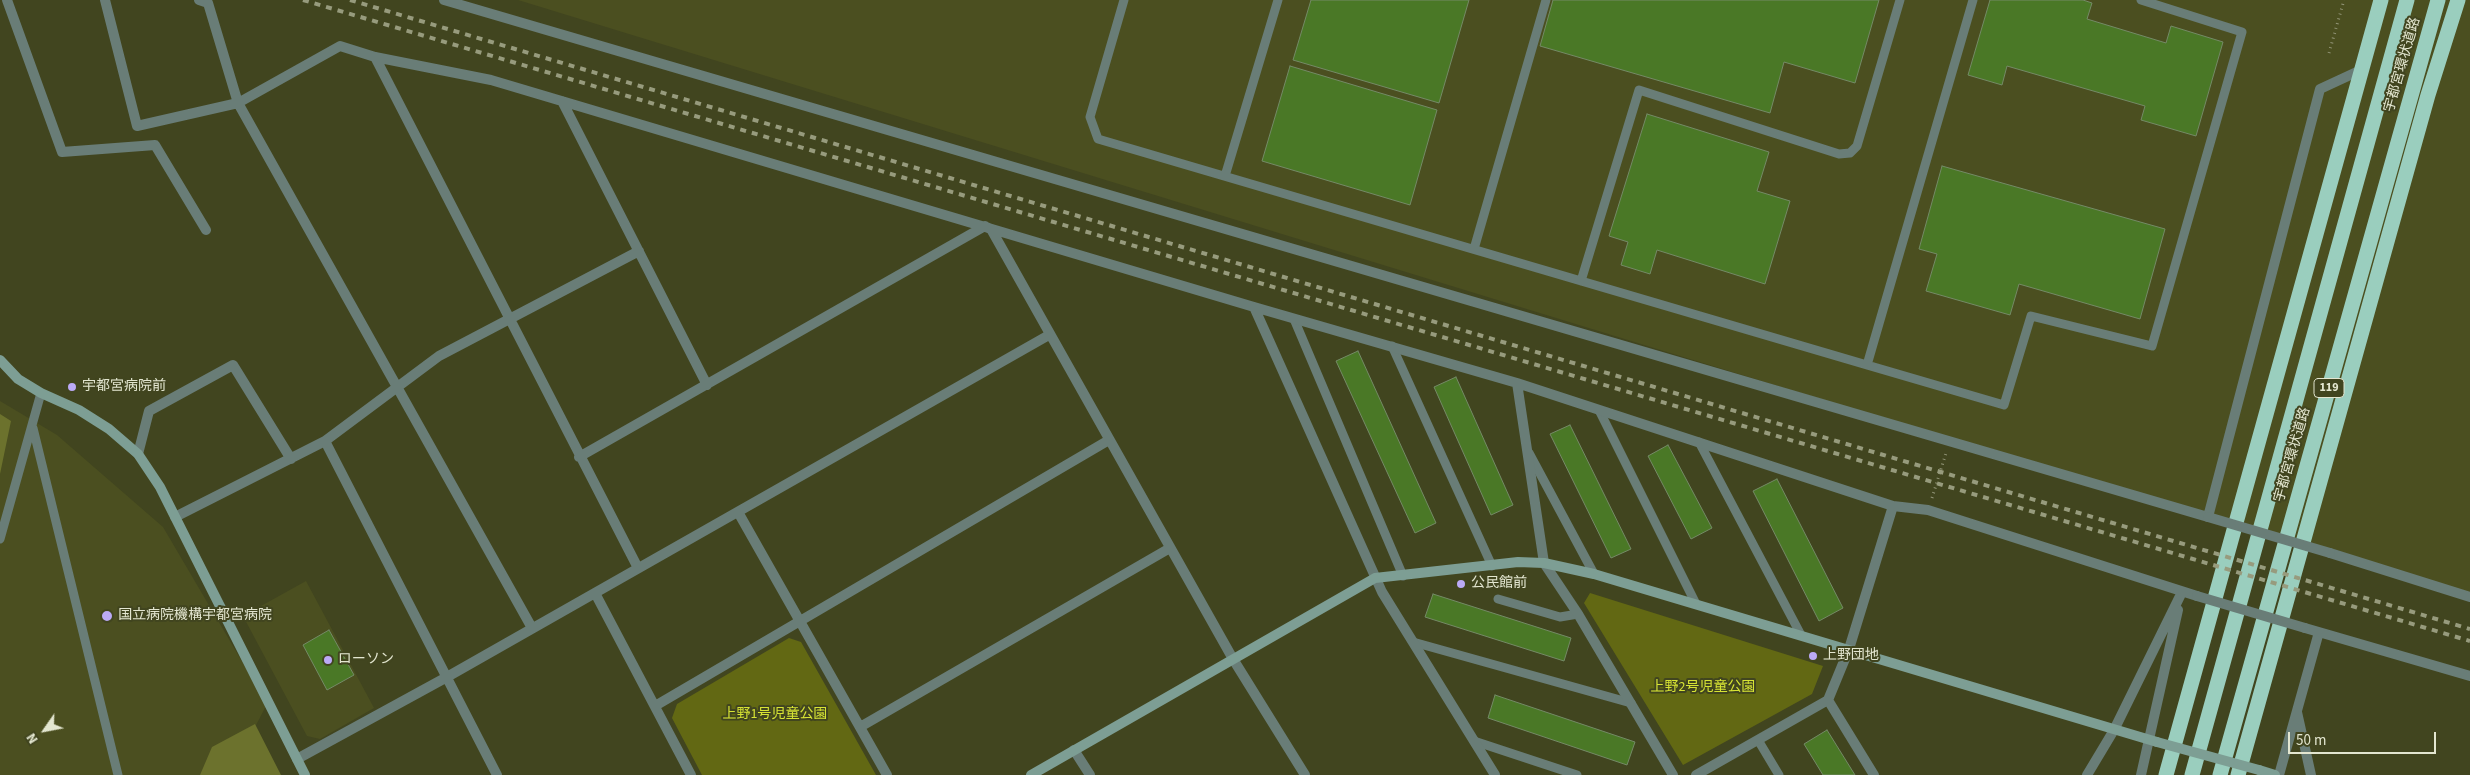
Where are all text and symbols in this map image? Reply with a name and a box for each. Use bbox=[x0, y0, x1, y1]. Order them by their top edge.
street label: 宇都宮環状道路 bbox=[2381, 16, 2425, 114]
road number: 119 bbox=[2314, 378, 2344, 398]
place label: 宇都宮病院前 bbox=[82, 379, 166, 395]
marker: 宇都宮病院前 bbox=[66, 381, 78, 393]
street label: 宇都宮環状道路 bbox=[2271, 406, 2315, 504]
place label: 公民館前 bbox=[1471, 576, 1527, 592]
marker: 公民館前 bbox=[1455, 578, 1467, 590]
place label: 国立病院機構宇都宮病院 bbox=[118, 608, 272, 624]
marker: 国立病院機構宇都宮病院 bbox=[100, 609, 114, 623]
place label: 上野団地 bbox=[1823, 648, 1879, 664]
marker: 上野団地 bbox=[1807, 650, 1819, 662]
place label: ローソン bbox=[338, 652, 394, 668]
marker: ローソン bbox=[322, 654, 334, 666]
park label: 上野2号児童公園 bbox=[1651, 680, 1755, 696]
north arrow bbox=[20, 705, 70, 755]
park label: 上野1号児童公園 bbox=[723, 707, 827, 723]
scale bar bbox=[2290, 722, 2438, 754]
text: N bbox=[21, 729, 43, 748]
text: 50 m bbox=[2296, 730, 2326, 751]

